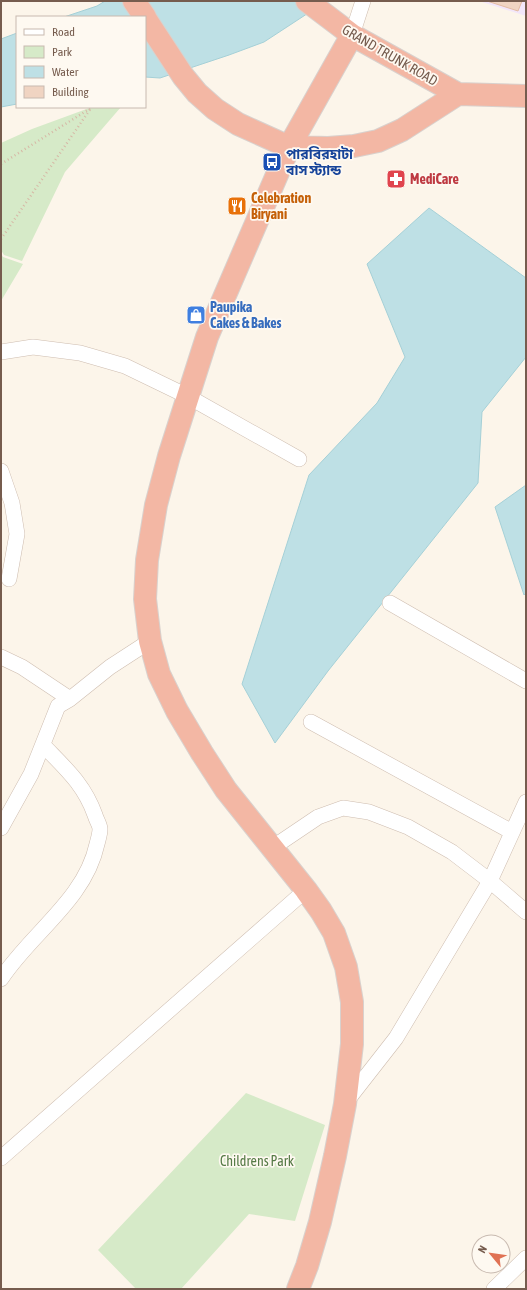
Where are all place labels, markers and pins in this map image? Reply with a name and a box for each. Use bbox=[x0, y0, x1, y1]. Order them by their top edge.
place label: পারবিরহাটা বাস স্ট্যান্ড bbox=[285, 146, 354, 178]
bus stop icon: পারবিরহাটা বাস স্ট্যান্ড bbox=[261, 151, 283, 173]
pharmacy icon: MediCare bbox=[385, 168, 407, 190]
place label: MediCare bbox=[410, 171, 459, 187]
place label: Celebration Biryani bbox=[251, 190, 311, 222]
restaurant icon: Celebration Biryani bbox=[226, 195, 248, 217]
place label: Paupika Cakes & Bakes bbox=[210, 299, 281, 331]
shop icon: Paupika Cakes & Bakes bbox=[185, 304, 207, 326]

